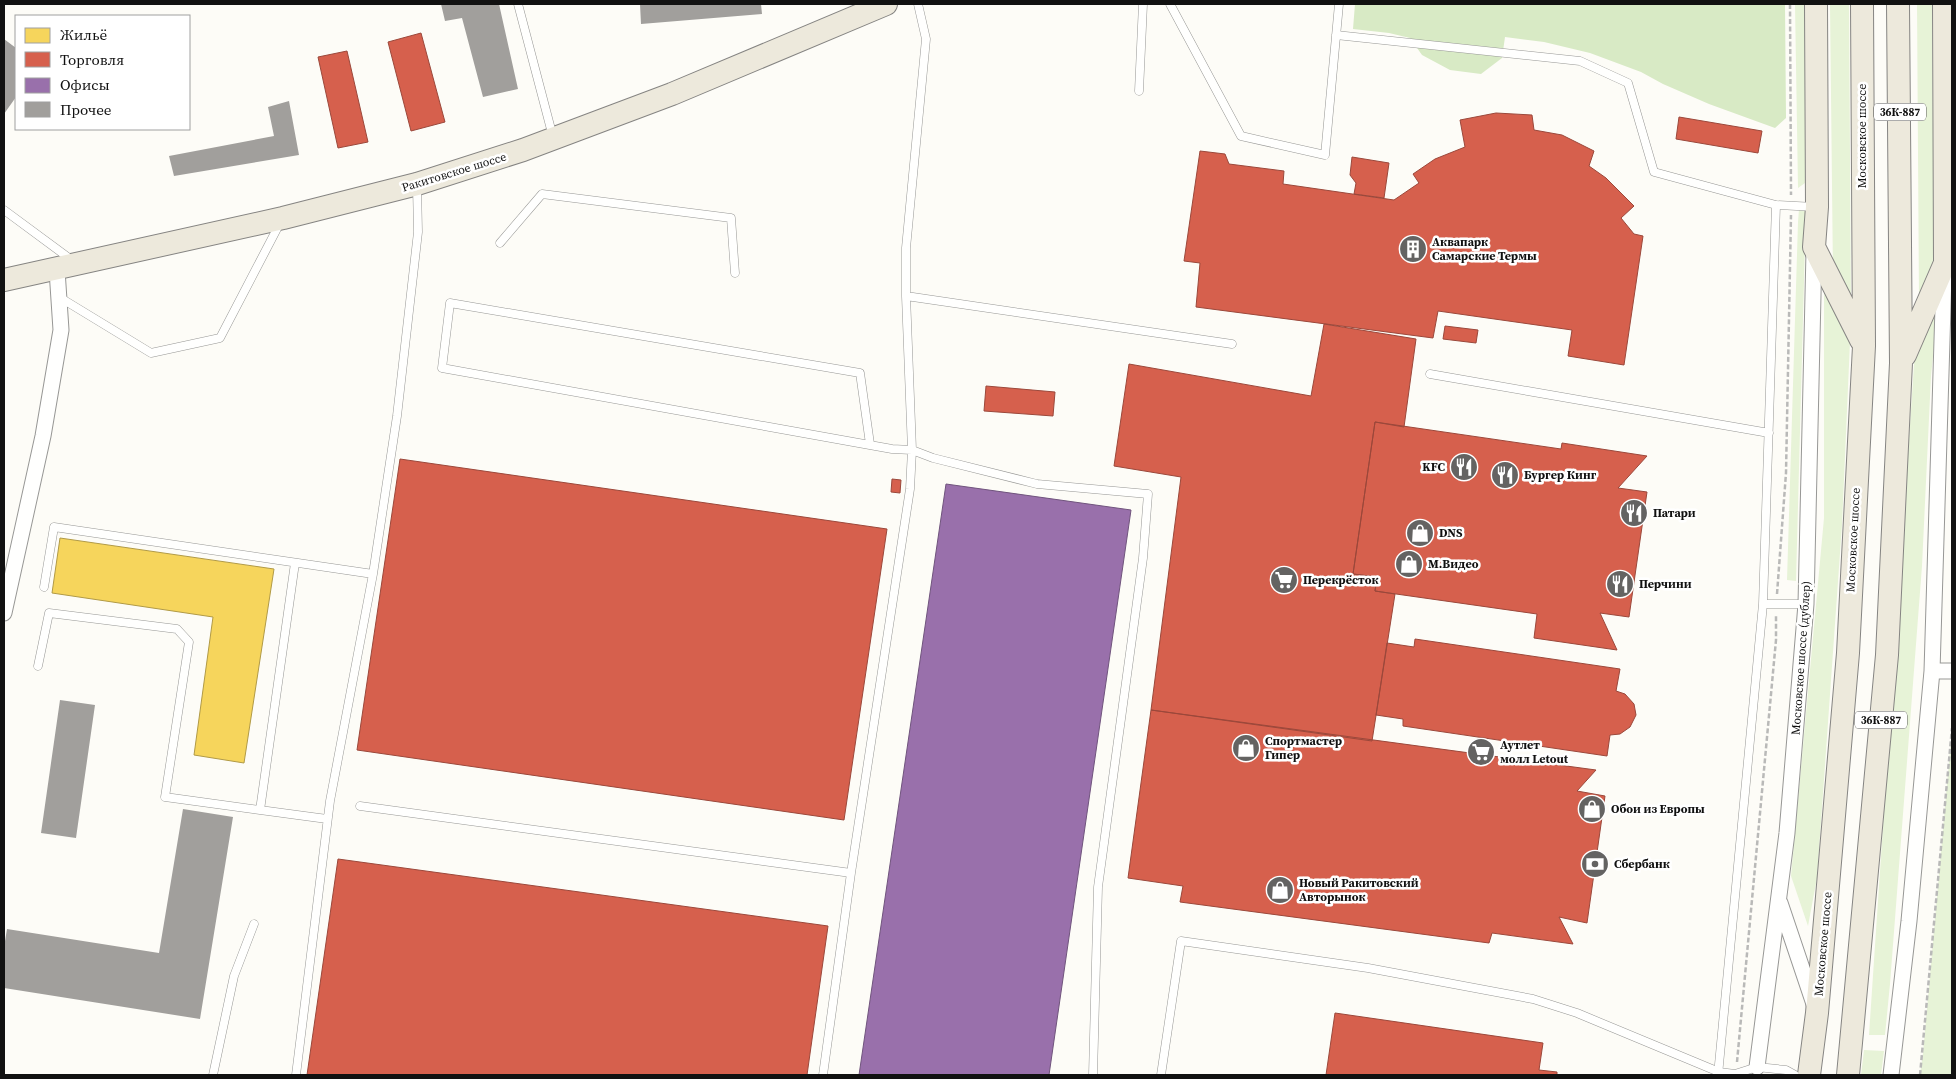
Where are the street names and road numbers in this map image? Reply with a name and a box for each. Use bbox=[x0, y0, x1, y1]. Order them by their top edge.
street label: Московское шоссе bbox=[1854, 84, 1870, 188]
road number: 36К-887 bbox=[1874, 104, 1926, 120]
street label: Ракитовское шоссе bbox=[400, 148, 508, 196]
street label: Московское шоссе bbox=[1842, 487, 1864, 593]
street label: Московское шоссе (дублер) bbox=[1788, 580, 1814, 736]
road number: 36К-887 bbox=[1855, 712, 1907, 728]
street label: Московское шоссе bbox=[1810, 891, 1836, 997]

